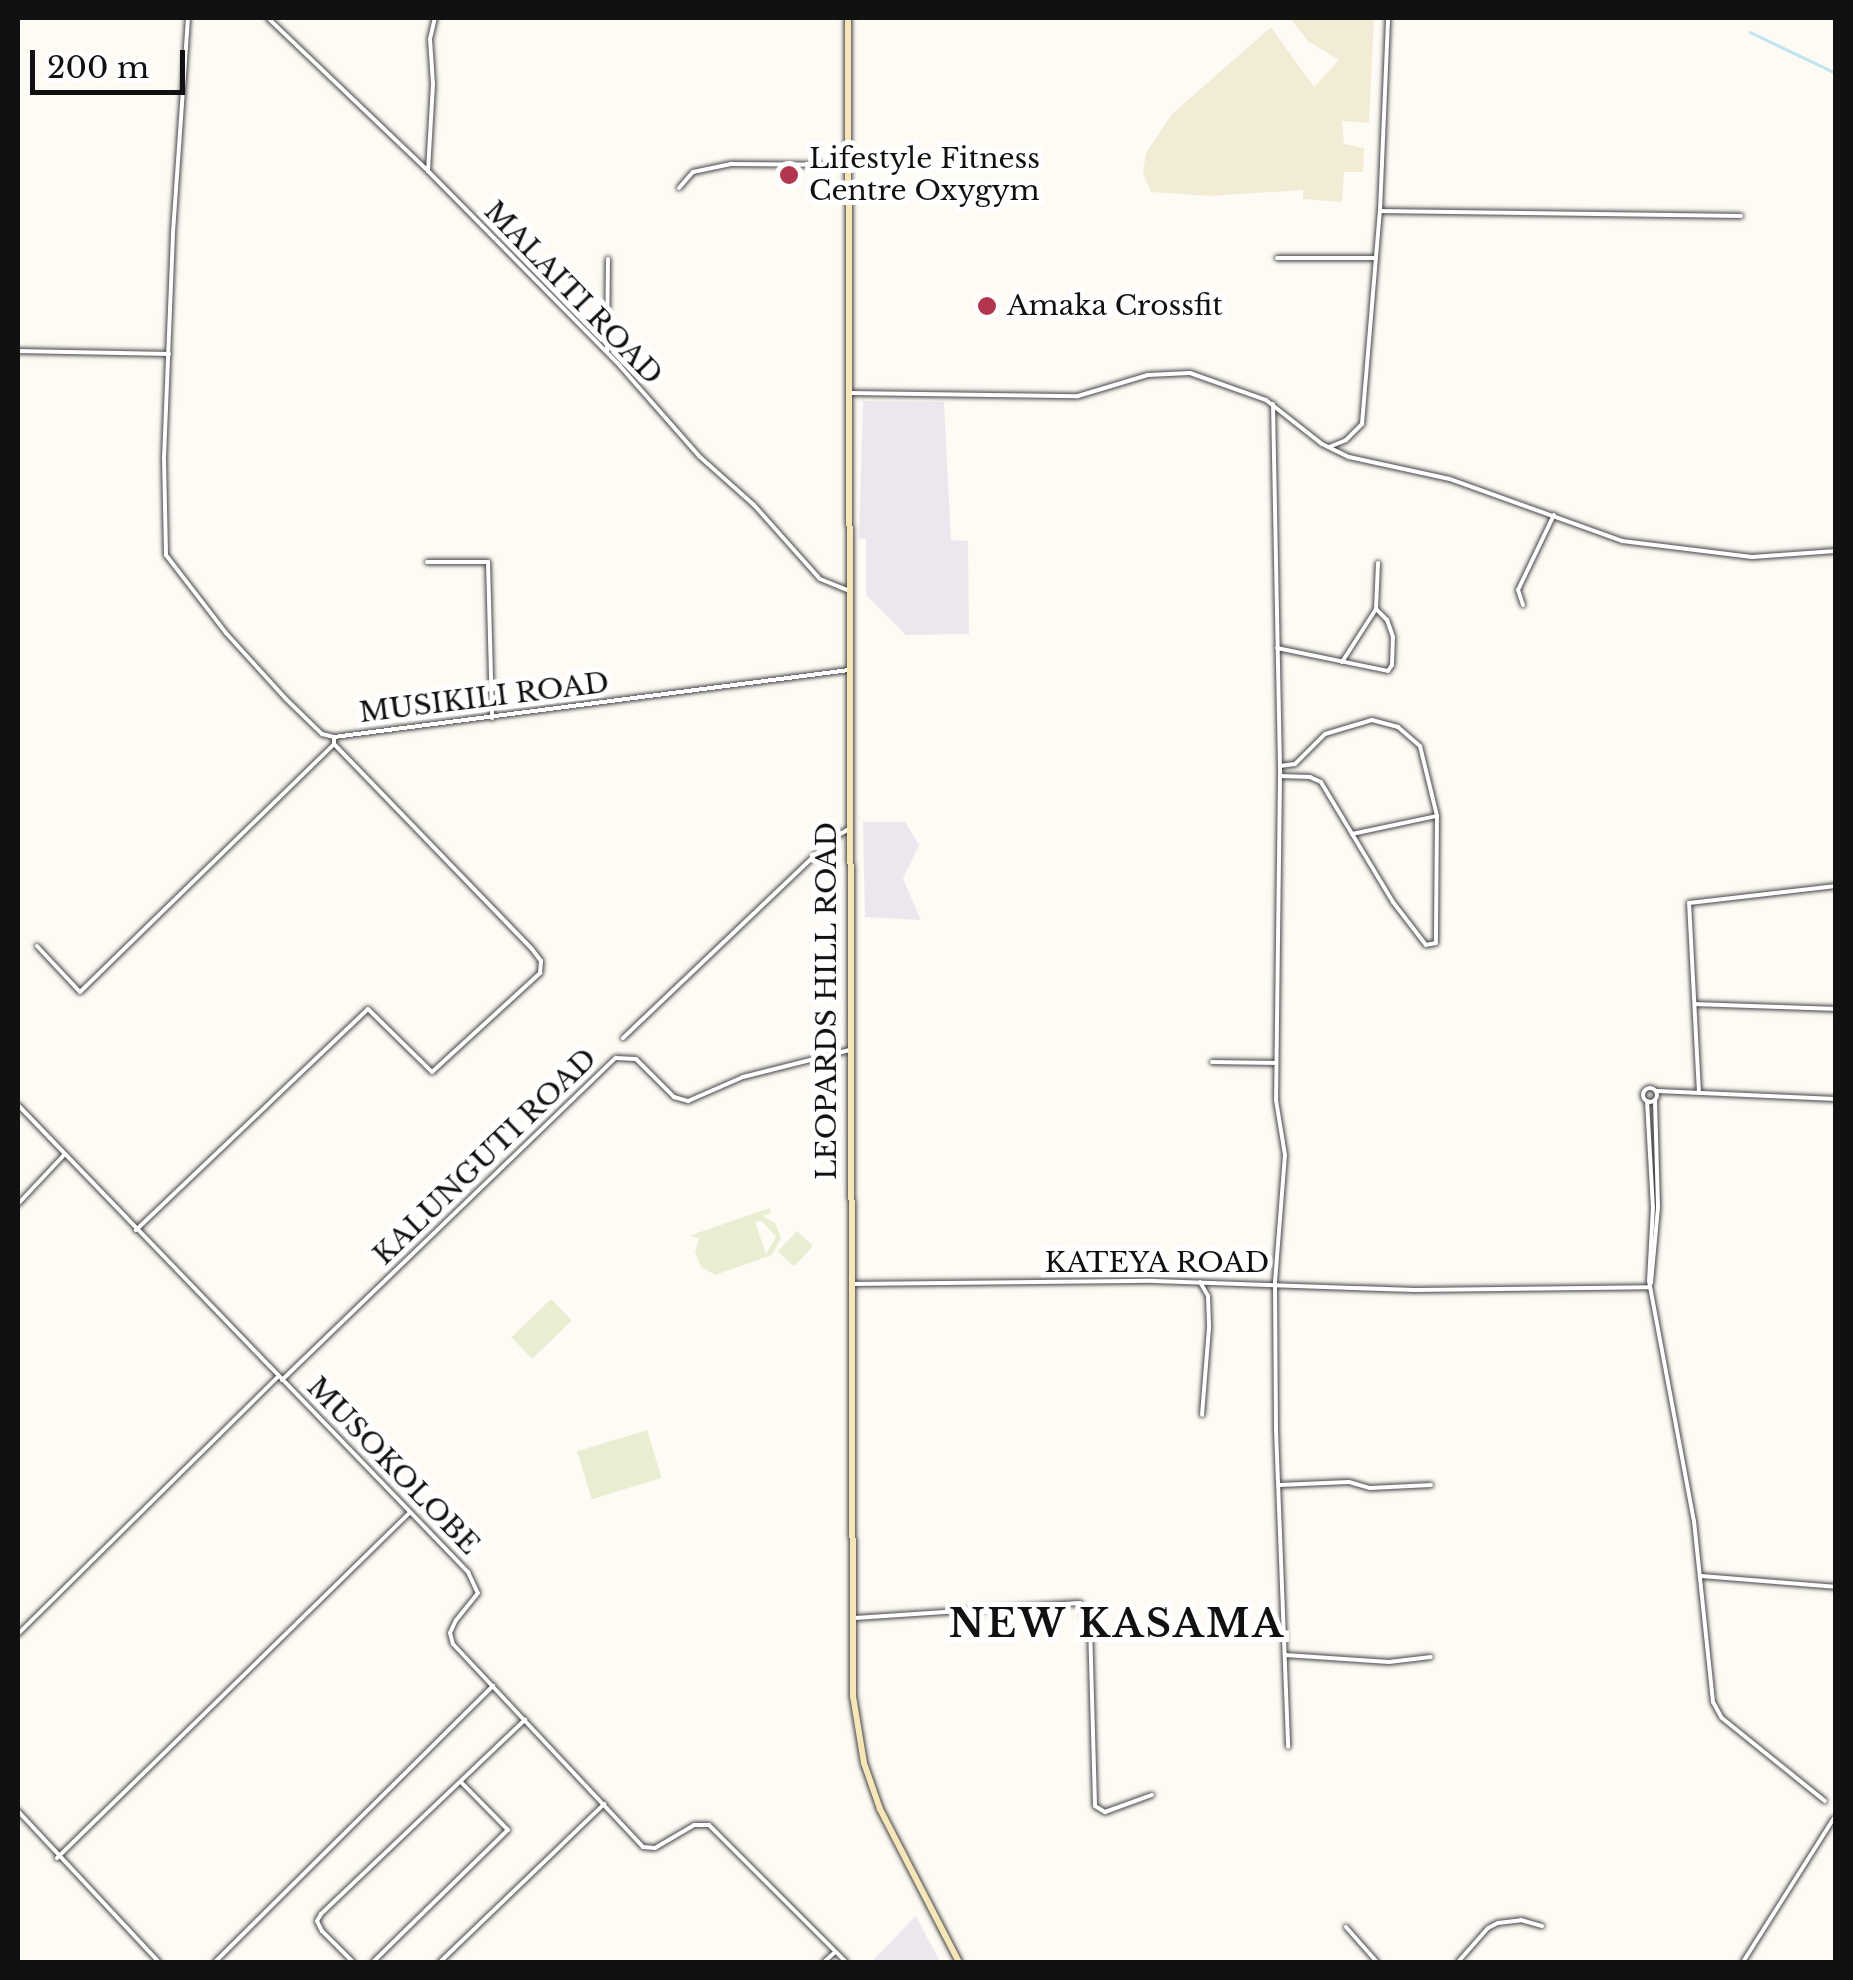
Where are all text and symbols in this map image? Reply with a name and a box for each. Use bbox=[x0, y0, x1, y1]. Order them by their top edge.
scale bar bbox=[35, 30, 190, 92]
text: 200 m bbox=[47, 49, 149, 86]
place label: Lifestyle Fitness Centre Oxygym bbox=[809, 142, 1040, 208]
marker: Lifestyle Fitness Centre Oxygym bbox=[778, 164, 800, 186]
street label: MALAITI ROAD bbox=[477, 194, 669, 392]
place label: Amaka Crossfit bbox=[1007, 289, 1223, 323]
marker: Amaka Crossfit bbox=[976, 295, 998, 317]
street label: MUSIKILI ROAD bbox=[357, 666, 611, 730]
street label: LEOPARDS HILL ROAD bbox=[810, 822, 844, 1180]
street label: KALUNGUTI ROAD bbox=[367, 1042, 603, 1272]
street label: KATEYA ROAD bbox=[1044, 1246, 1270, 1280]
street label: MUSOKOLOBE bbox=[300, 1370, 486, 1562]
district label: NEW KASAMA bbox=[948, 1601, 1286, 1647]

